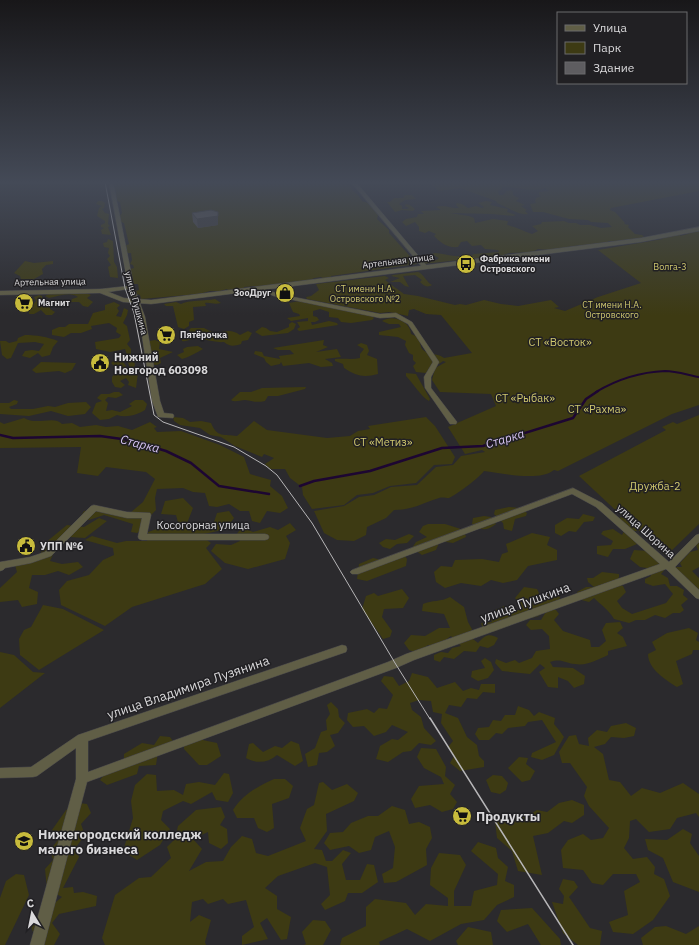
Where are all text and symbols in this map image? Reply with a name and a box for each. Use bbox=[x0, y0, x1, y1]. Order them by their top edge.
legend bbox=[557, 12, 687, 84]
text: Улица bbox=[593, 20, 627, 35]
text: Парк bbox=[593, 40, 622, 55]
text: Здание bbox=[593, 60, 635, 75]
street label: Артельная улица bbox=[362, 251, 434, 270]
bus stop icon: Фабрика имени Островского bbox=[455, 253, 477, 275]
place label: Фабрика имени Островского bbox=[480, 253, 550, 274]
park label: Волга-3 bbox=[653, 261, 687, 272]
street label: улица Пушкина bbox=[123, 270, 150, 336]
street label: Артельная улица bbox=[14, 275, 86, 288]
shop icon: ЗооДруг bbox=[274, 282, 296, 304]
park label: СТ имени Н.А. Островского №2 bbox=[330, 283, 400, 304]
place label: ЗооДруг bbox=[234, 287, 271, 298]
supermarket icon: Магнит bbox=[13, 292, 35, 314]
place label: Магнит bbox=[38, 297, 71, 308]
park label: СТ имени Н.А. Островского bbox=[582, 299, 642, 320]
supermarket icon: Пятёрочка bbox=[155, 324, 177, 346]
place label: Пятёрочка bbox=[180, 329, 227, 340]
park label: СТ «Восток» bbox=[528, 335, 592, 349]
place label: Нижний Новгород 603098 bbox=[114, 350, 208, 377]
public building icon: Нижний Новгород 603098 bbox=[89, 352, 111, 374]
park label: СТ «Рыбак» bbox=[495, 391, 555, 405]
park label: СТ «Рахма» bbox=[568, 402, 627, 416]
water label: Старка bbox=[484, 426, 526, 451]
water label: Старка bbox=[119, 431, 161, 456]
park label: СТ «Метиз» bbox=[354, 435, 413, 449]
park label: Дружба-2 bbox=[629, 479, 681, 493]
street label: улица Шорина bbox=[613, 501, 679, 561]
street label: Косогорная улица bbox=[156, 518, 250, 532]
public building icon: УПП №6 bbox=[15, 535, 37, 557]
place label: УПП №6 bbox=[40, 539, 84, 553]
street label: улица Пушкина bbox=[478, 578, 572, 627]
street label: улица Владимира Лузянина bbox=[105, 652, 272, 723]
supermarket icon: Продукты bbox=[451, 805, 473, 827]
place label: Продукты bbox=[476, 808, 540, 825]
place label: Нижегородский колледж малого бизнеса bbox=[38, 826, 202, 858]
school or university icon: Нижегородский колледж малого бизнеса bbox=[13, 830, 35, 852]
north arrow bbox=[12, 893, 52, 933]
text: С bbox=[26, 896, 35, 911]

